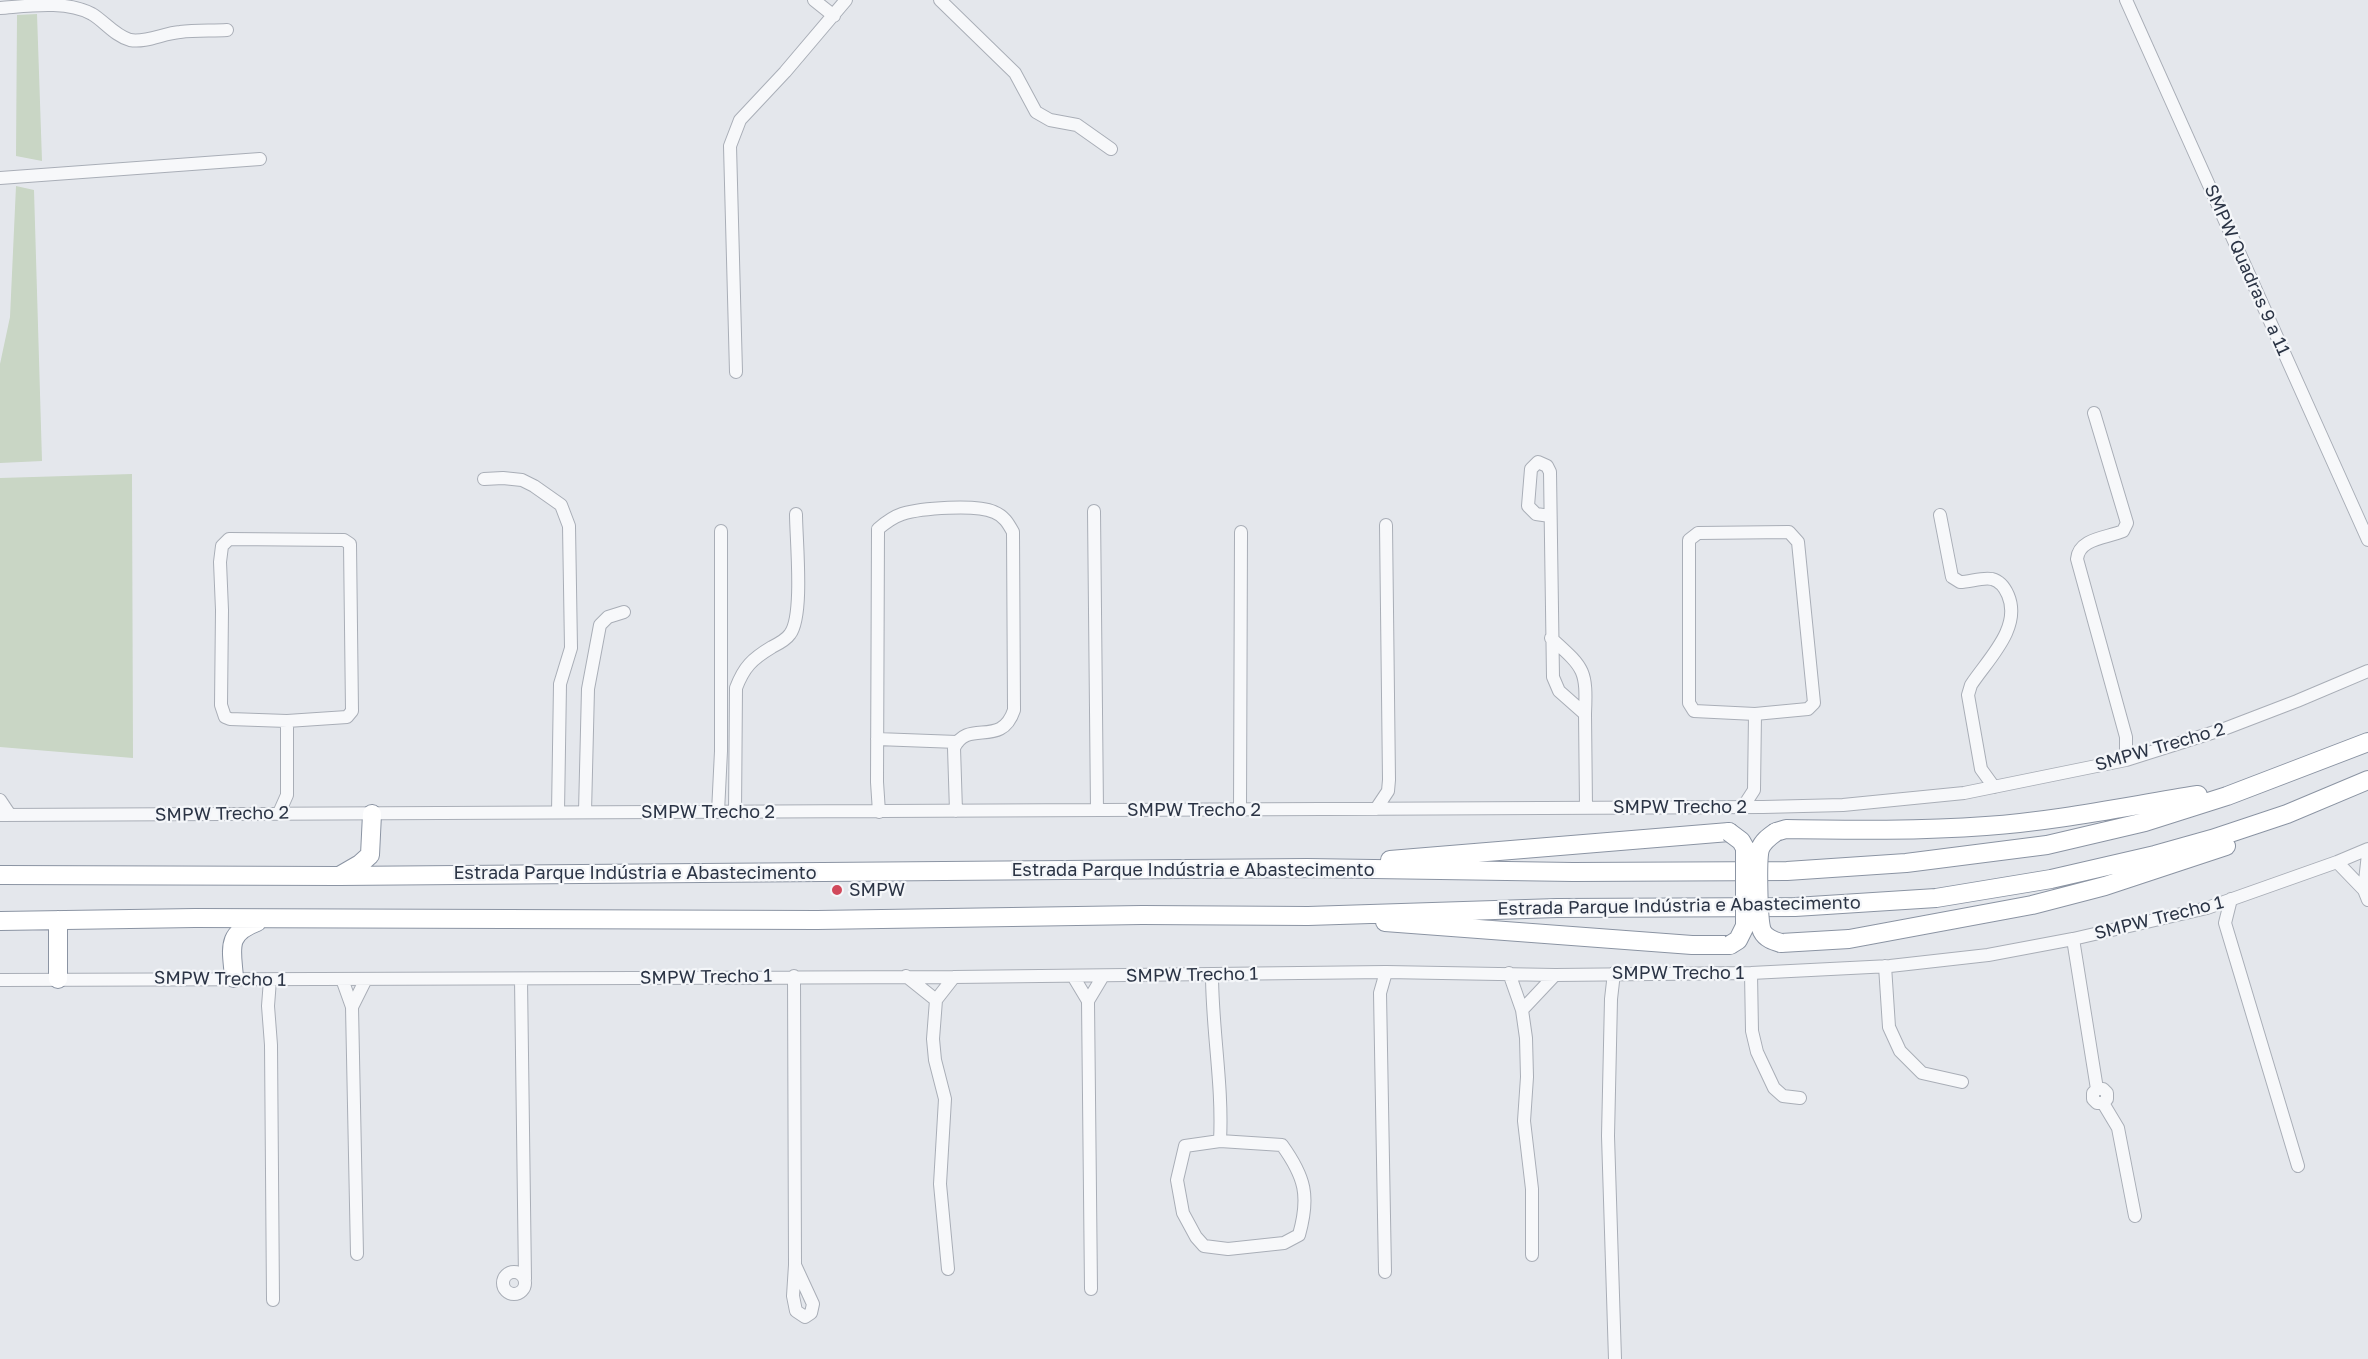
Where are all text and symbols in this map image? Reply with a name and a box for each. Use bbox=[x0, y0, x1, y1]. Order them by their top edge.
street label: SMPW Quadras 9 a 11 bbox=[2200, 181, 2294, 359]
street label: SMPW Trecho 2 bbox=[2093, 718, 2227, 776]
street label: SMPW Trecho 2 bbox=[1613, 796, 1747, 818]
street label: SMPW Trecho 2 bbox=[1127, 799, 1261, 821]
street label: SMPW Trecho 2 bbox=[641, 801, 775, 823]
street label: SMPW Trecho 2 bbox=[155, 802, 289, 826]
street label: Estrada Parque Indústria e Abastecimento bbox=[1011, 859, 1375, 881]
street label: Estrada Parque Indústria e Abastecimento bbox=[453, 862, 817, 884]
place label: SMPW bbox=[849, 879, 905, 901]
marker: SMPW bbox=[830, 883, 844, 897]
street label: Estrada Parque Indústria e Abastecimento bbox=[1497, 892, 1861, 920]
street label: SMPW Trecho 1 bbox=[2092, 892, 2226, 944]
street label: SMPW Trecho 1 bbox=[1612, 962, 1744, 984]
street label: SMPW Trecho 1 bbox=[1126, 963, 1258, 987]
street label: SMPW Trecho 1 bbox=[640, 965, 772, 989]
street label: SMPW Trecho 1 bbox=[154, 967, 286, 991]

